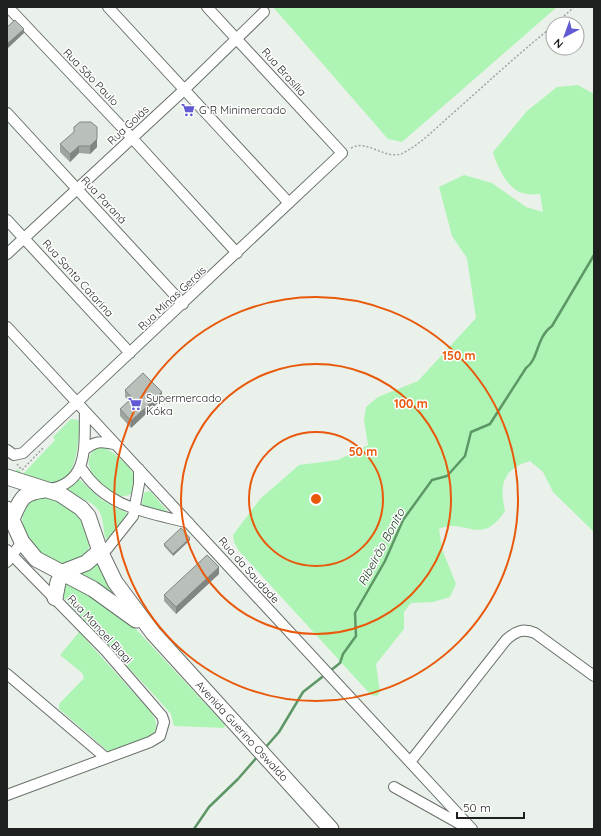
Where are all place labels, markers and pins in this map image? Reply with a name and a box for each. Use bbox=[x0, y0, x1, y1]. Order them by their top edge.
supermarket icon: G R Minimercado bbox=[180, 102, 196, 118]
place label: G R Minimercado bbox=[199, 103, 286, 117]
place label: Supermercado Kóka bbox=[146, 391, 222, 418]
supermarket icon: Supermercado Kóka bbox=[127, 396, 143, 412]
centre of rings bbox=[309, 492, 323, 506]

